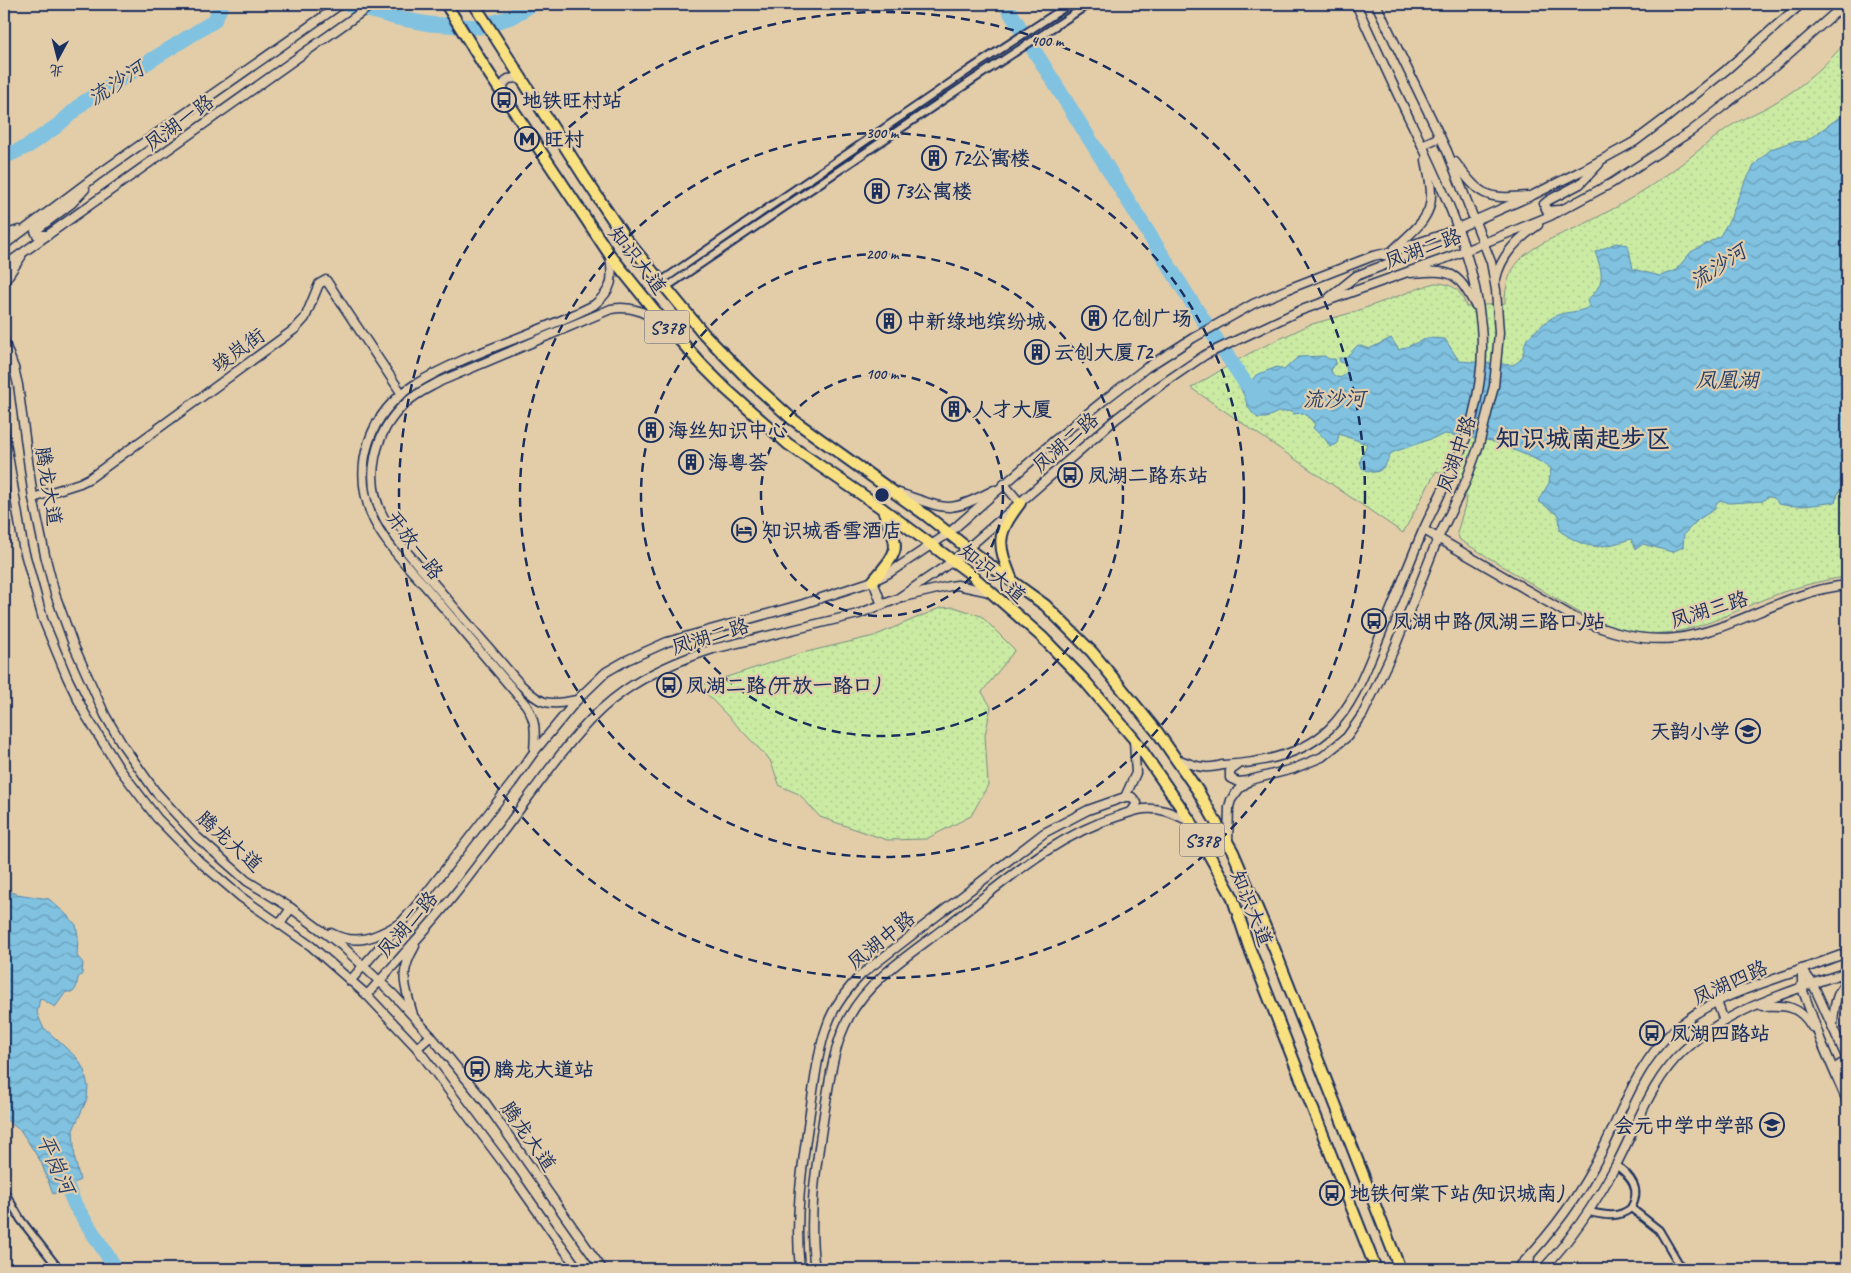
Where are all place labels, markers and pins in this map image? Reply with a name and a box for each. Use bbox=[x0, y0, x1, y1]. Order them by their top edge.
bus stop icon: 地铁旺村站 bbox=[491, 87, 517, 113]
place label: 地铁旺村站 bbox=[522, 88, 622, 113]
metro station icon: 旺村 bbox=[514, 126, 540, 152]
place label: 旺村 bbox=[544, 127, 584, 152]
building icon: T2公寓楼 bbox=[921, 145, 947, 171]
place label: T2公寓楼 bbox=[952, 146, 1030, 171]
building icon: T3公寓楼 bbox=[864, 178, 890, 204]
place label: T3公寓楼 bbox=[894, 179, 972, 204]
building icon: 亿创广场 bbox=[1081, 305, 1107, 331]
place label: 亿创广场 bbox=[1112, 306, 1192, 331]
building icon: 中新绿地缤纷城 bbox=[876, 308, 902, 334]
place label: 中新绿地缤纷城 bbox=[906, 309, 1046, 334]
building icon: 云创大厦T2 bbox=[1024, 339, 1050, 365]
place label: 云创大厦T2 bbox=[1054, 340, 1154, 365]
building icon: 人才大厦 bbox=[941, 396, 967, 422]
place label: 人才大厦 bbox=[972, 397, 1052, 422]
building icon: 海丝知识中心 bbox=[638, 417, 664, 443]
place label: 海丝知识中心 bbox=[668, 418, 788, 443]
building icon: 海粤荟 bbox=[678, 449, 704, 475]
place label: 海粤荟 bbox=[708, 450, 768, 475]
bus stop icon: 凤湖二路东站 bbox=[1057, 462, 1083, 488]
place label: 凤湖二路东站 bbox=[1088, 463, 1208, 488]
centre of rings bbox=[873, 486, 891, 504]
hotel icon: 知识城香雪酒店 bbox=[731, 517, 757, 543]
place label: 知识城香雪酒店 bbox=[762, 518, 902, 543]
bus stop icon: 凤湖中路(凤湖三路口)站 bbox=[1361, 608, 1387, 634]
place label: 凤湖中路(凤湖三路口)站 bbox=[1392, 609, 1605, 634]
bus stop icon: 凤湖二路(开放一路口) bbox=[656, 672, 682, 698]
place label: 凤湖二路(开放一路口) bbox=[686, 673, 881, 698]
school or university icon: 天韵小学 bbox=[1735, 718, 1761, 744]
place label: 天韵小学 bbox=[1650, 719, 1730, 744]
bus stop icon: 凤湖四路站 bbox=[1639, 1020, 1665, 1046]
place label: 凤湖四路站 bbox=[1670, 1021, 1770, 1046]
bus stop icon: 腾龙大道站 bbox=[464, 1056, 490, 1082]
place label: 腾龙大道站 bbox=[494, 1057, 594, 1082]
school or university icon: 会元中学中学部 bbox=[1759, 1112, 1785, 1138]
place label: 会元中学中学部 bbox=[1614, 1113, 1754, 1138]
bus stop icon: 地铁何棠下站(知识城南) bbox=[1319, 1180, 1345, 1206]
place label: 地铁何棠下站(知识城南) bbox=[1350, 1181, 1565, 1206]

